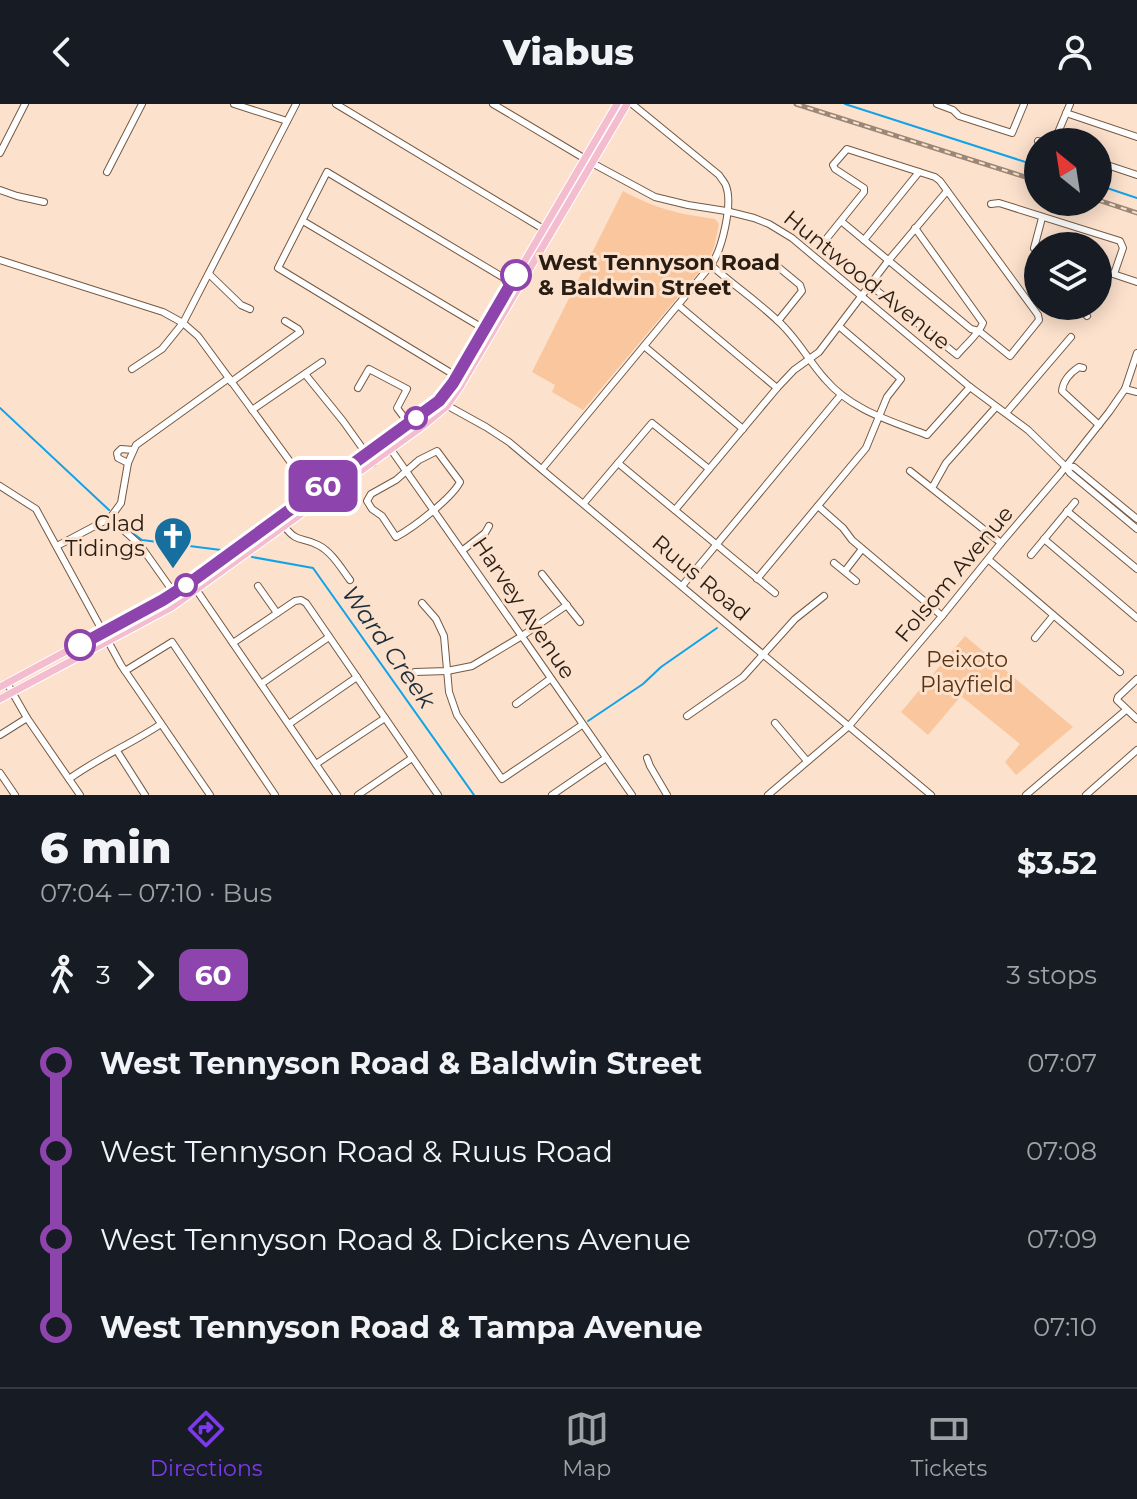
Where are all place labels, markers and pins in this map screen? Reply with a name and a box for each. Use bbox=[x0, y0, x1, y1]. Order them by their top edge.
place label: West Tennyson Road & Baldwin Street bbox=[538, 249, 780, 301]
marker: West Tennyson Road & Baldwin Street bbox=[501, 260, 531, 290]
unlabelled marker bbox=[405, 407, 427, 429]
place label: Glad Tidings bbox=[65, 510, 145, 562]
church icon: Glad Tidings bbox=[152, 515, 194, 570]
unlabelled marker bbox=[175, 574, 197, 596]
unlabelled marker bbox=[65, 630, 95, 660]

